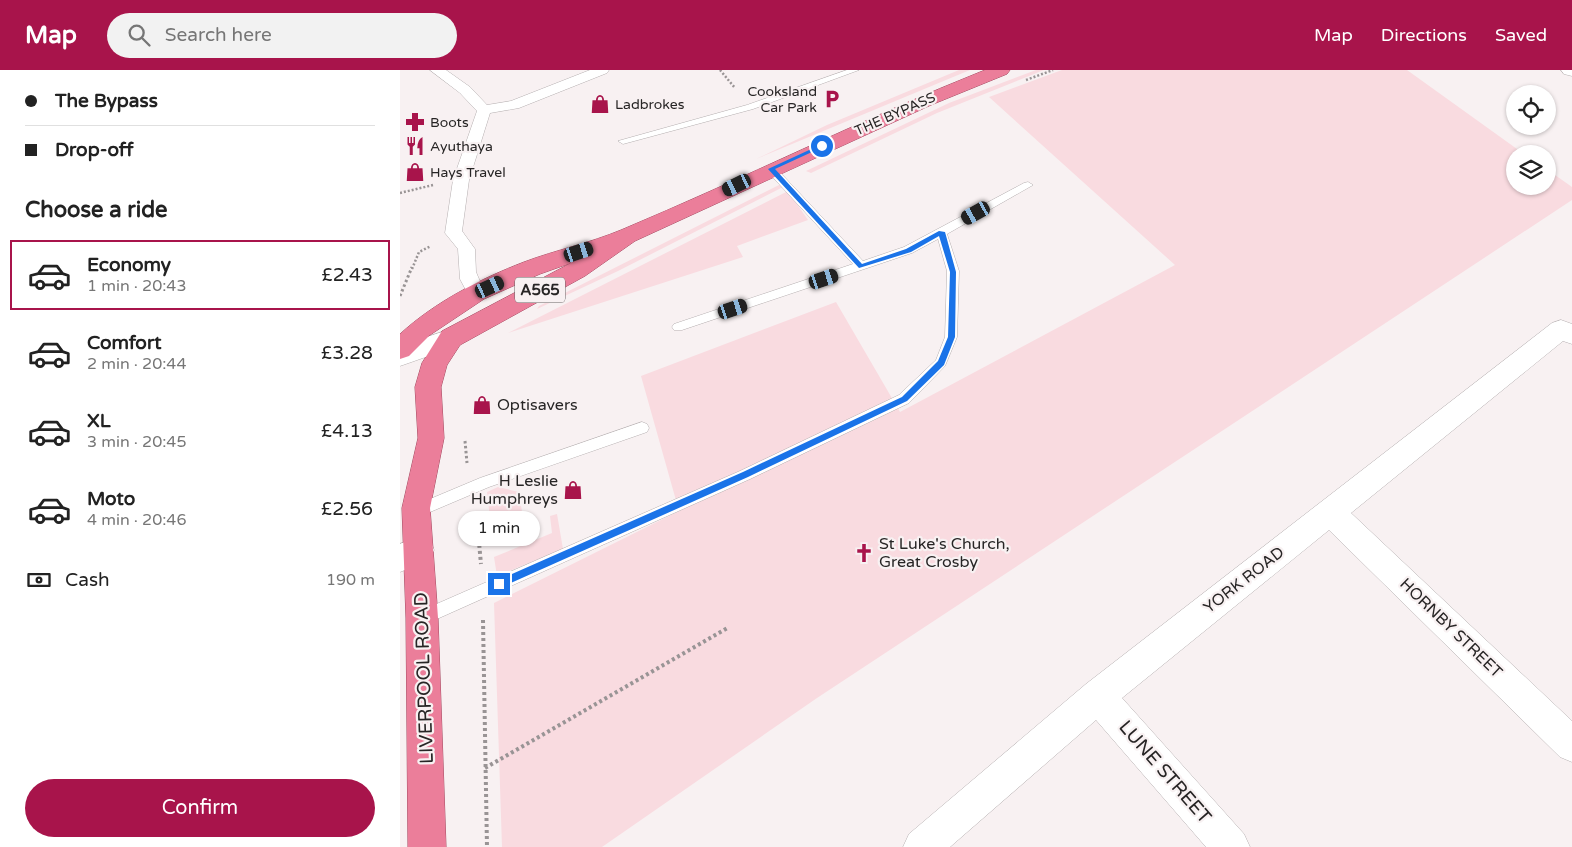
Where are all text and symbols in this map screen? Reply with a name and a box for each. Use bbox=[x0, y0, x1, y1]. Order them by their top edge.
search box bbox=[107, 13, 457, 58]
text: Map bbox=[25, 21, 77, 50]
icon: search bbox=[125, 21, 153, 49]
text: Search here bbox=[165, 24, 272, 46]
text: Map bbox=[1314, 24, 1353, 46]
text: Directions bbox=[1381, 24, 1467, 46]
text: Saved bbox=[1495, 24, 1547, 46]
place label: Cooksland Car Park bbox=[747, 83, 817, 116]
map controls bbox=[1506, 85, 1556, 195]
button: locate bbox=[1506, 85, 1556, 135]
parking icon: Cooksland Car Park bbox=[821, 88, 843, 110]
street label: THE BYPASS bbox=[852, 89, 938, 139]
text: The Bypass bbox=[55, 90, 158, 112]
shop icon: Ladbrokes bbox=[589, 93, 611, 115]
place label: Ladbrokes bbox=[615, 96, 685, 113]
pharmacy icon: Boots bbox=[404, 111, 426, 133]
place label: Boots bbox=[430, 114, 469, 131]
restaurant icon: Ayuthaya bbox=[404, 135, 426, 157]
route start bbox=[811, 135, 833, 157]
place label: Ayuthaya bbox=[430, 138, 493, 155]
text: Drop-off bbox=[55, 139, 134, 161]
button: layers bbox=[1506, 145, 1556, 195]
shop icon: Hays Travel bbox=[404, 161, 426, 183]
place label: Hays Travel bbox=[430, 164, 506, 181]
car bbox=[720, 172, 753, 198]
text: Choose a ride bbox=[25, 197, 168, 223]
car bbox=[959, 199, 992, 227]
car bbox=[562, 240, 595, 264]
icon: car bbox=[27, 253, 72, 298]
text: Economy bbox=[87, 254, 171, 276]
text: £2.43 bbox=[321, 264, 373, 286]
car bbox=[807, 267, 840, 291]
car bbox=[473, 274, 506, 300]
text: 1 min · 20:43 bbox=[87, 276, 186, 296]
road number: A565 bbox=[515, 278, 565, 302]
car bbox=[716, 297, 749, 321]
icon: car bbox=[27, 331, 72, 376]
text: Comfort bbox=[87, 332, 161, 354]
text: £3.28 bbox=[321, 342, 373, 364]
text: 2 min · 20:44 bbox=[87, 354, 186, 374]
shop icon: Optisavers bbox=[471, 394, 493, 416]
place label: Optisavers bbox=[497, 395, 578, 415]
icon: car bbox=[27, 409, 72, 454]
text: XL bbox=[87, 410, 111, 432]
text: £4.13 bbox=[321, 420, 373, 442]
text: 3 min · 20:45 bbox=[87, 432, 186, 452]
place label: H Leslie Humphreys bbox=[471, 471, 558, 509]
shop icon: H Leslie Humphreys bbox=[562, 479, 584, 501]
icon: car bbox=[27, 487, 72, 532]
text: Moto bbox=[87, 488, 135, 510]
text: £2.56 bbox=[321, 498, 373, 520]
text: 4 min · 20:46 bbox=[87, 510, 186, 530]
callout: 1 min bbox=[458, 512, 540, 546]
text: 1 min bbox=[478, 518, 520, 538]
place label: St Luke's Church, Great Crosby bbox=[879, 534, 1010, 572]
church icon: St Luke's Church, Great Crosby bbox=[853, 542, 875, 564]
street label: YORK ROAD bbox=[1200, 542, 1288, 618]
icon: cash bbox=[25, 566, 53, 594]
text: Cash bbox=[65, 569, 110, 591]
text: 190 m bbox=[326, 570, 375, 590]
route end bbox=[488, 573, 510, 595]
street label: HORNBY STREET bbox=[1396, 574, 1507, 682]
street label: LIVERPOOL ROAD bbox=[410, 592, 438, 764]
street label: LUNE STREET bbox=[1114, 716, 1216, 828]
button: Confirm bbox=[25, 779, 375, 837]

